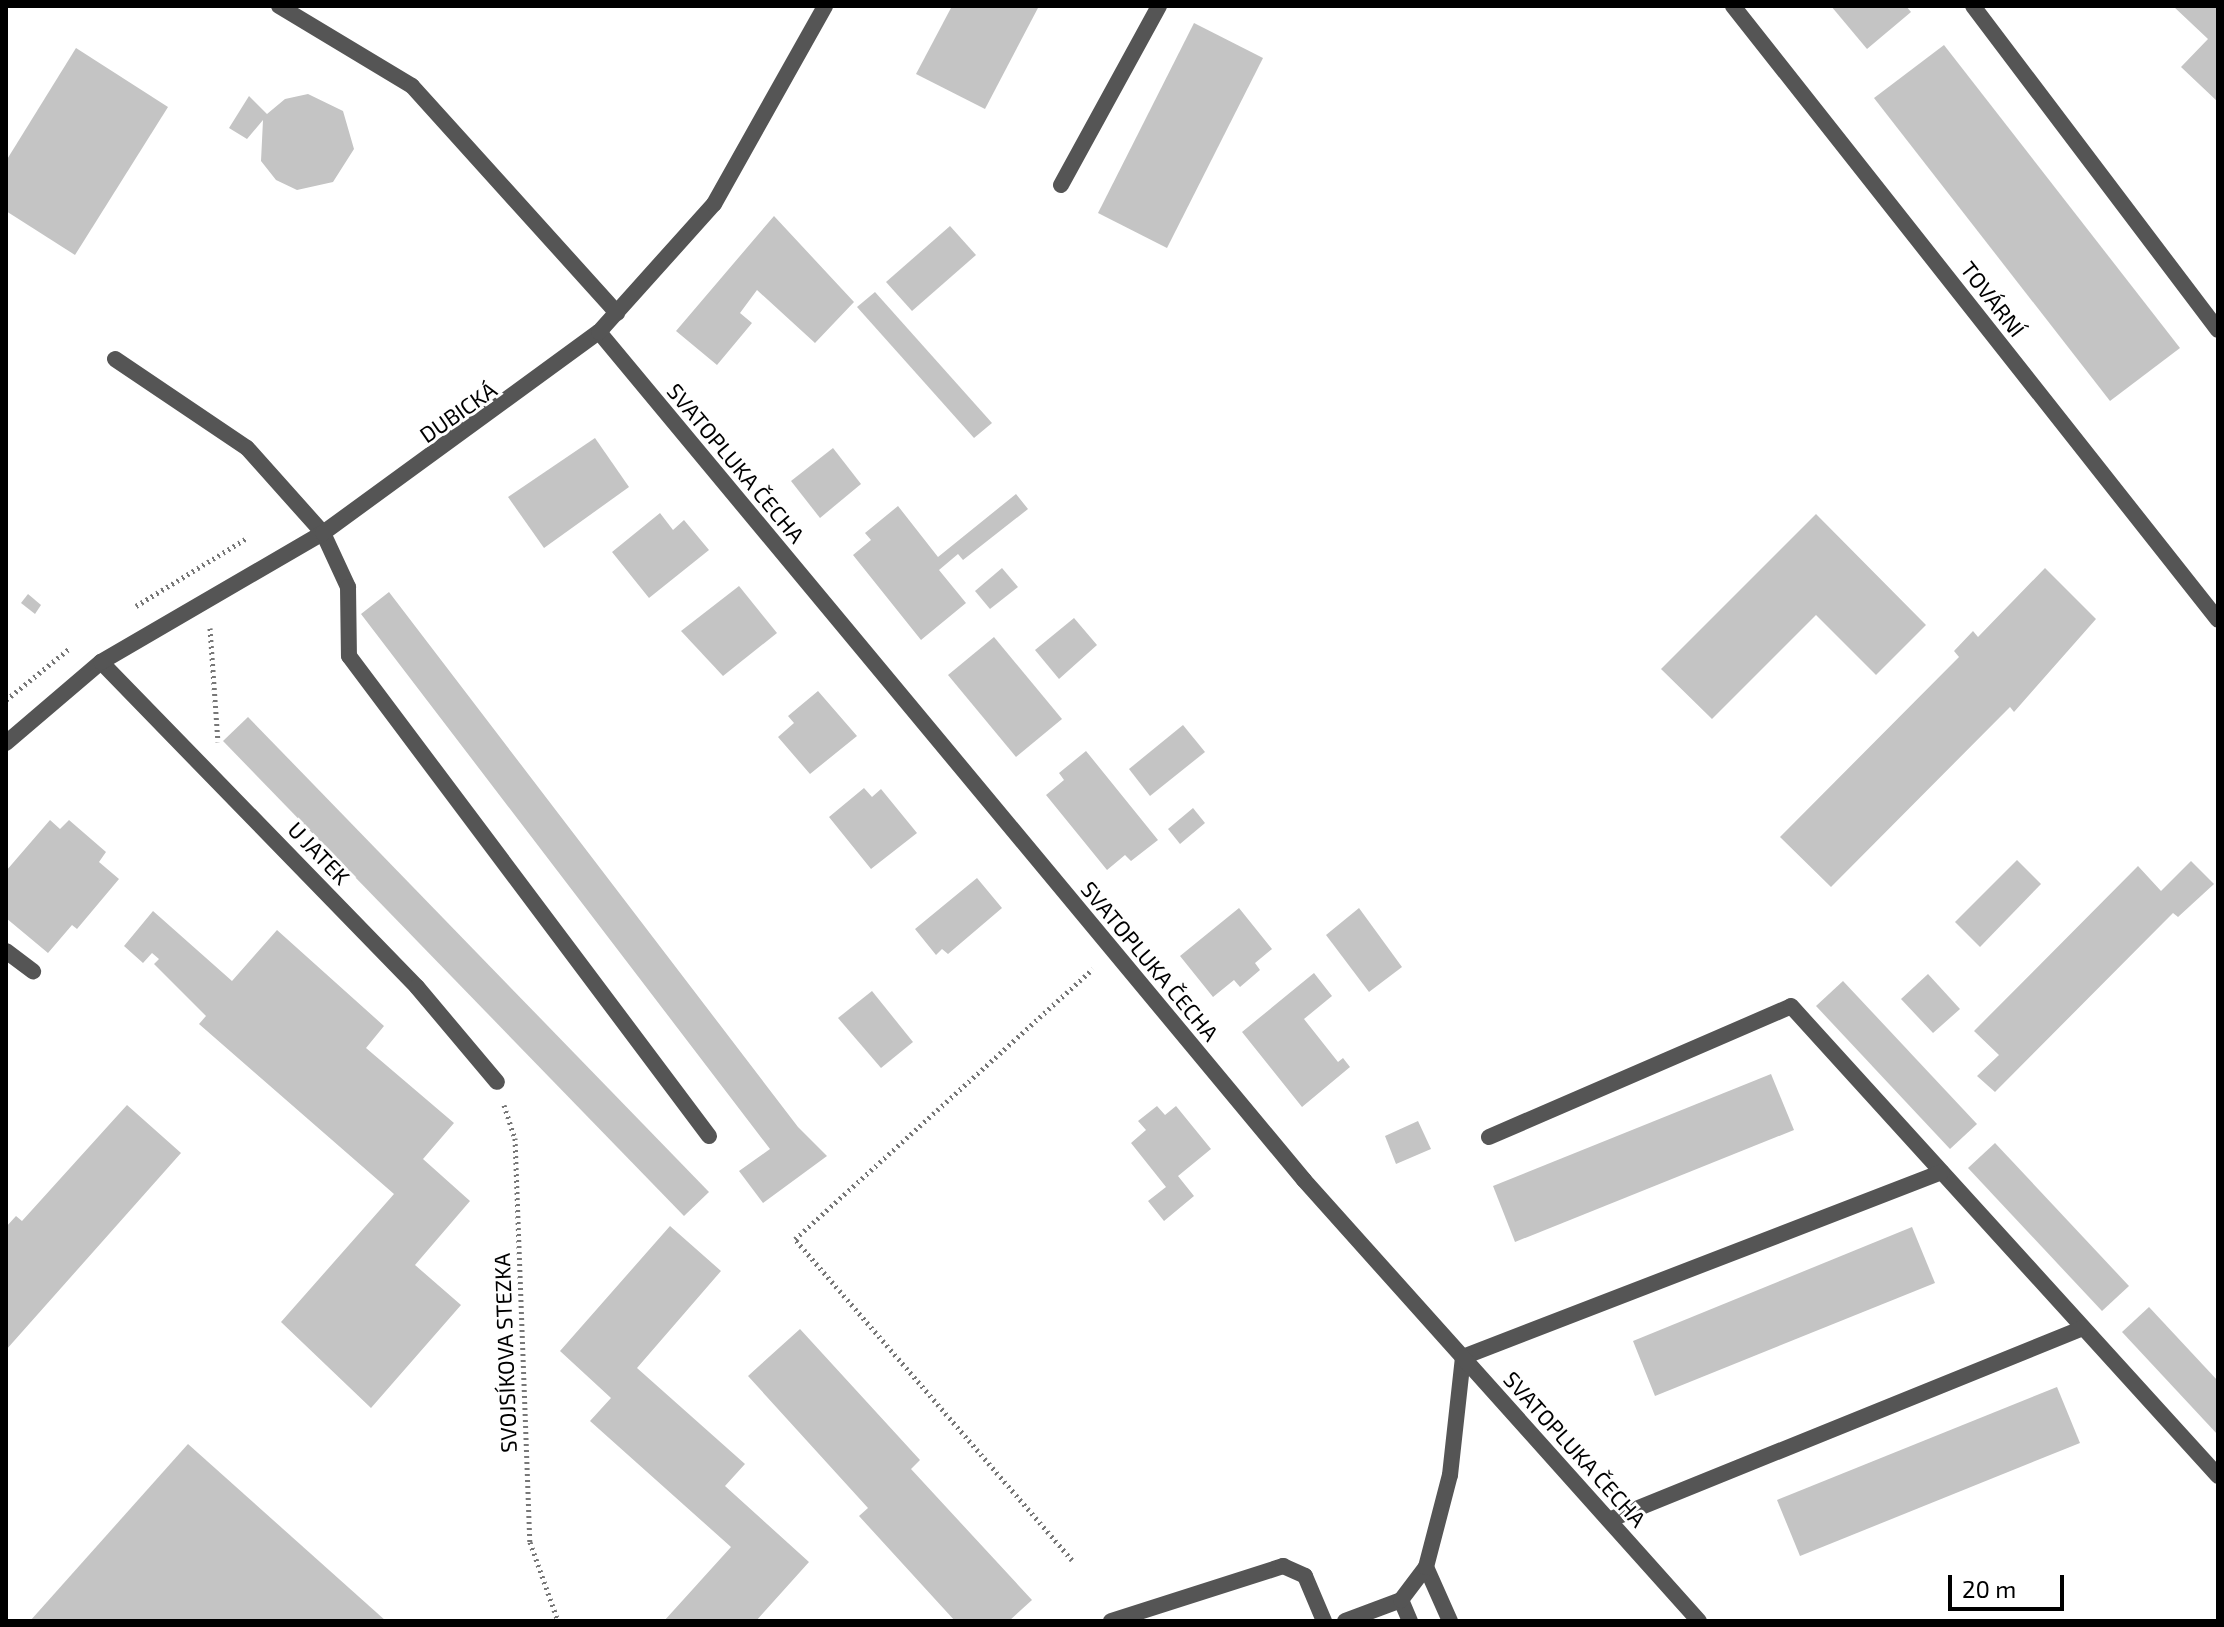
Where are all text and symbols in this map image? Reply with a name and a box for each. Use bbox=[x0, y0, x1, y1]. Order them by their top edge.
street label: TOVÁRNÍ bbox=[1955, 256, 2031, 342]
street label: DUBICKÁ bbox=[414, 376, 502, 448]
street label: SVATOPLUKA ČECHA bbox=[662, 378, 810, 548]
street label: U JATEK bbox=[283, 816, 355, 890]
street label: SVATOPLUKA ČECHA bbox=[1076, 876, 1224, 1046]
street label: SVOJSÍKOVA STEZKA bbox=[488, 1252, 522, 1454]
street label: SVATOPLUKA ČECHA bbox=[1498, 1366, 1652, 1532]
scale bar bbox=[1952, 1559, 2068, 1609]
text: 20 m bbox=[1962, 1574, 2016, 1603]

